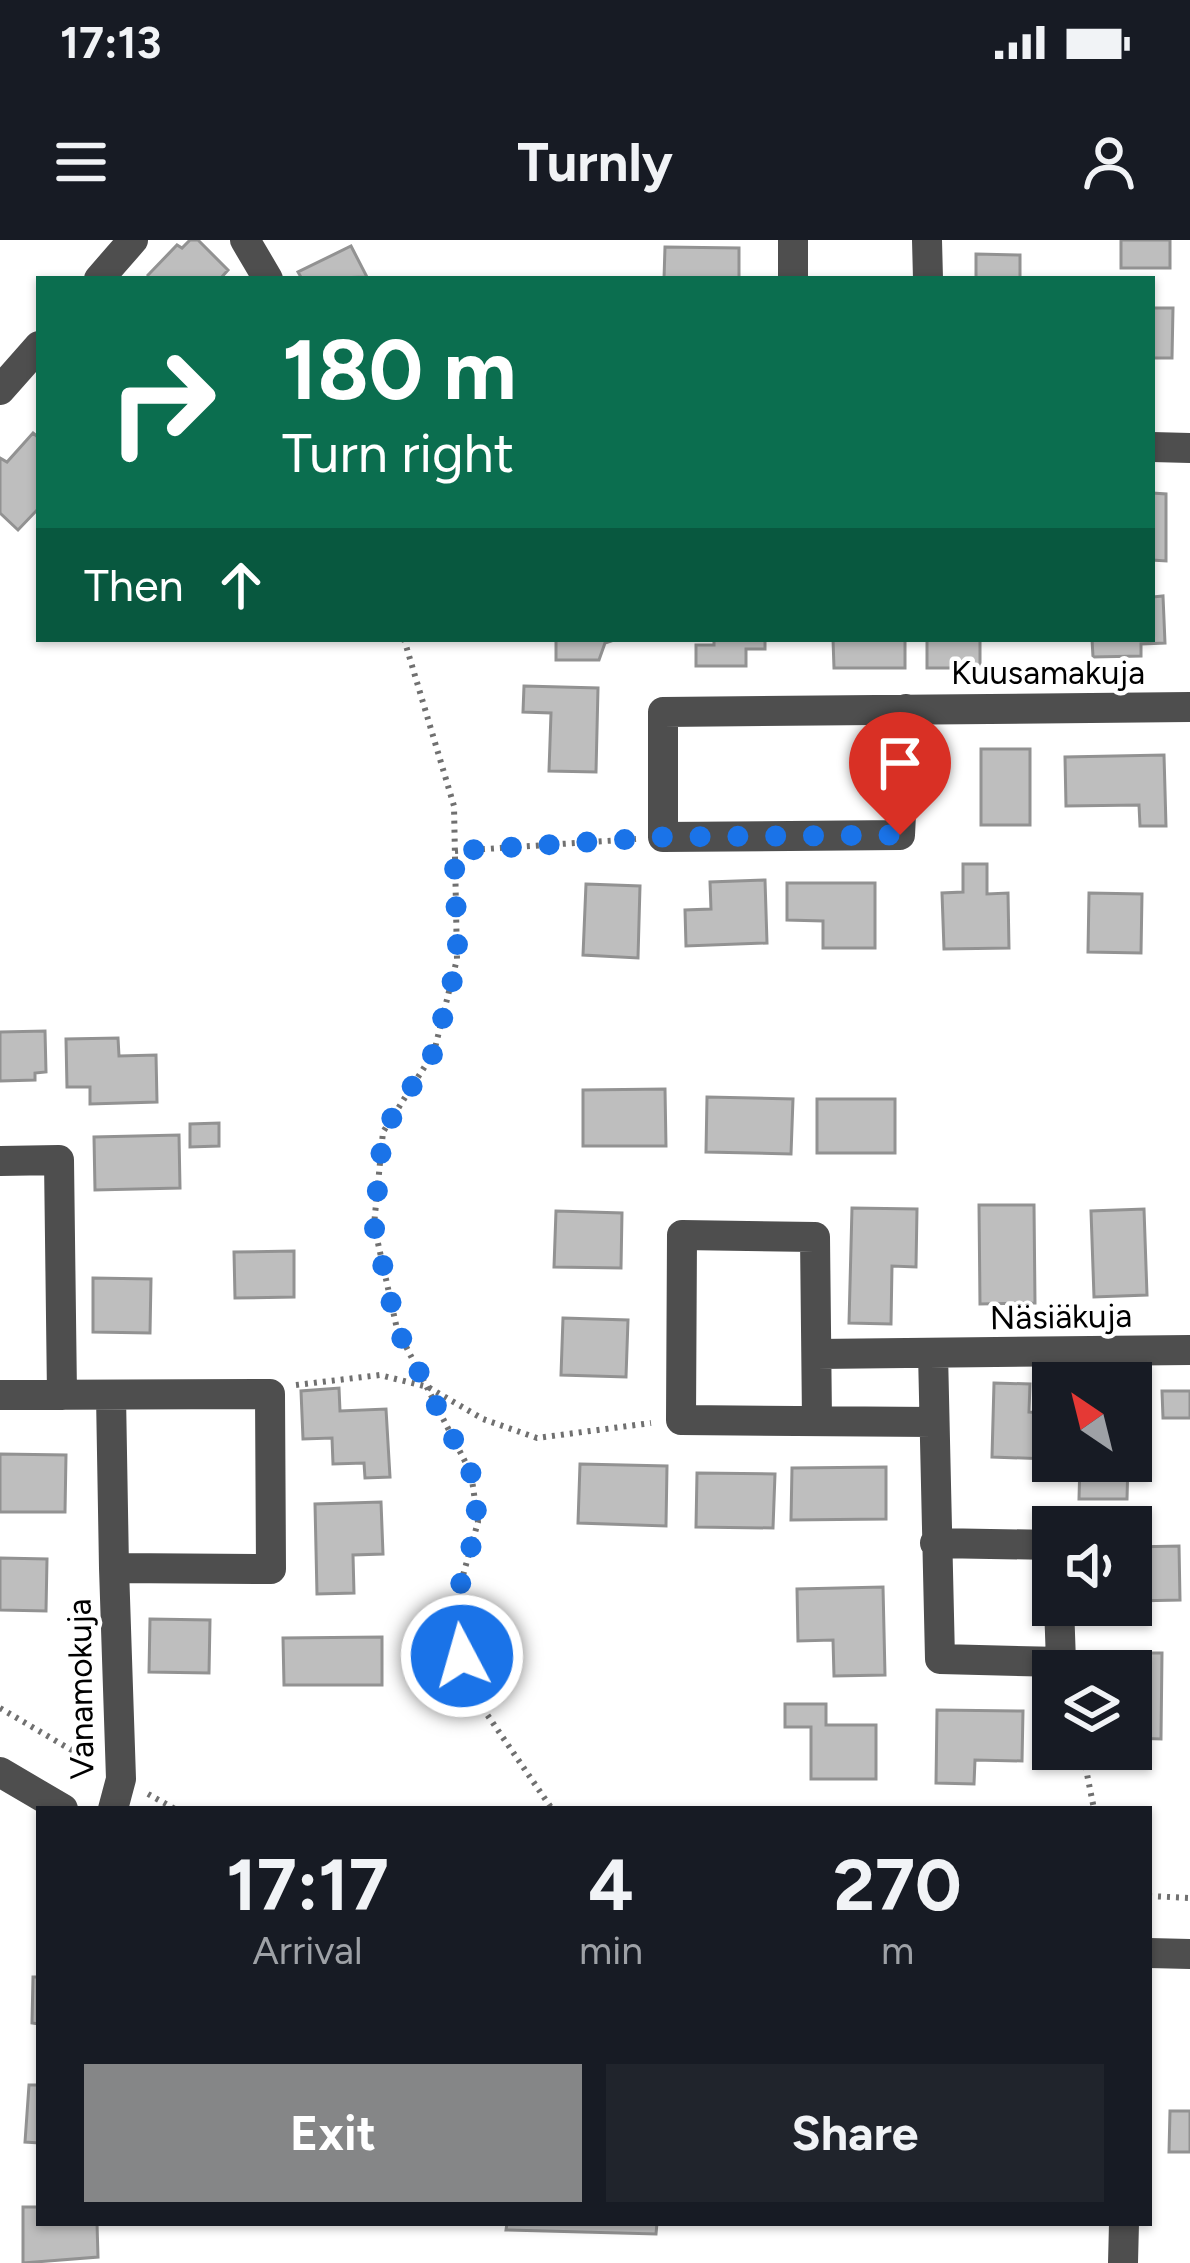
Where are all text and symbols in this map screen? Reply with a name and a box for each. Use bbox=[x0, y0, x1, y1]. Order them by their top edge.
text: 17:13 bbox=[60, 15, 162, 69]
icon: menu bbox=[48, 129, 114, 195]
icon: person bbox=[1076, 129, 1142, 195]
text: Turnly bbox=[517, 130, 673, 195]
text: 180 m bbox=[282, 319, 517, 420]
icon: right bbox=[84, 324, 240, 480]
text: Turn right bbox=[282, 421, 514, 486]
icon: ahead bbox=[208, 552, 274, 618]
text: Then bbox=[84, 558, 184, 612]
street label: Kuusamakuja bbox=[951, 653, 1145, 692]
pin bbox=[849, 712, 951, 835]
icon: arrive bbox=[867, 730, 933, 796]
street label: Näsiäkuja bbox=[990, 1296, 1132, 1337]
north arrow bbox=[1032, 1362, 1152, 1482]
map controls bbox=[1032, 1362, 1152, 1770]
button: sound bbox=[1032, 1506, 1152, 1626]
position arrow bbox=[399, 1593, 525, 1719]
street label: Vanamokuja bbox=[59, 1598, 102, 1780]
button: layers bbox=[1032, 1650, 1152, 1770]
text: 17:17 bbox=[226, 1842, 389, 1928]
text: 4 bbox=[588, 1842, 634, 1928]
text: 270 bbox=[833, 1842, 962, 1928]
text: Arrival bbox=[252, 1927, 363, 1974]
text: min bbox=[579, 1927, 643, 1974]
text: m bbox=[881, 1927, 914, 1974]
button: Exit bbox=[84, 2064, 582, 2202]
button: Share bbox=[606, 2064, 1104, 2202]

